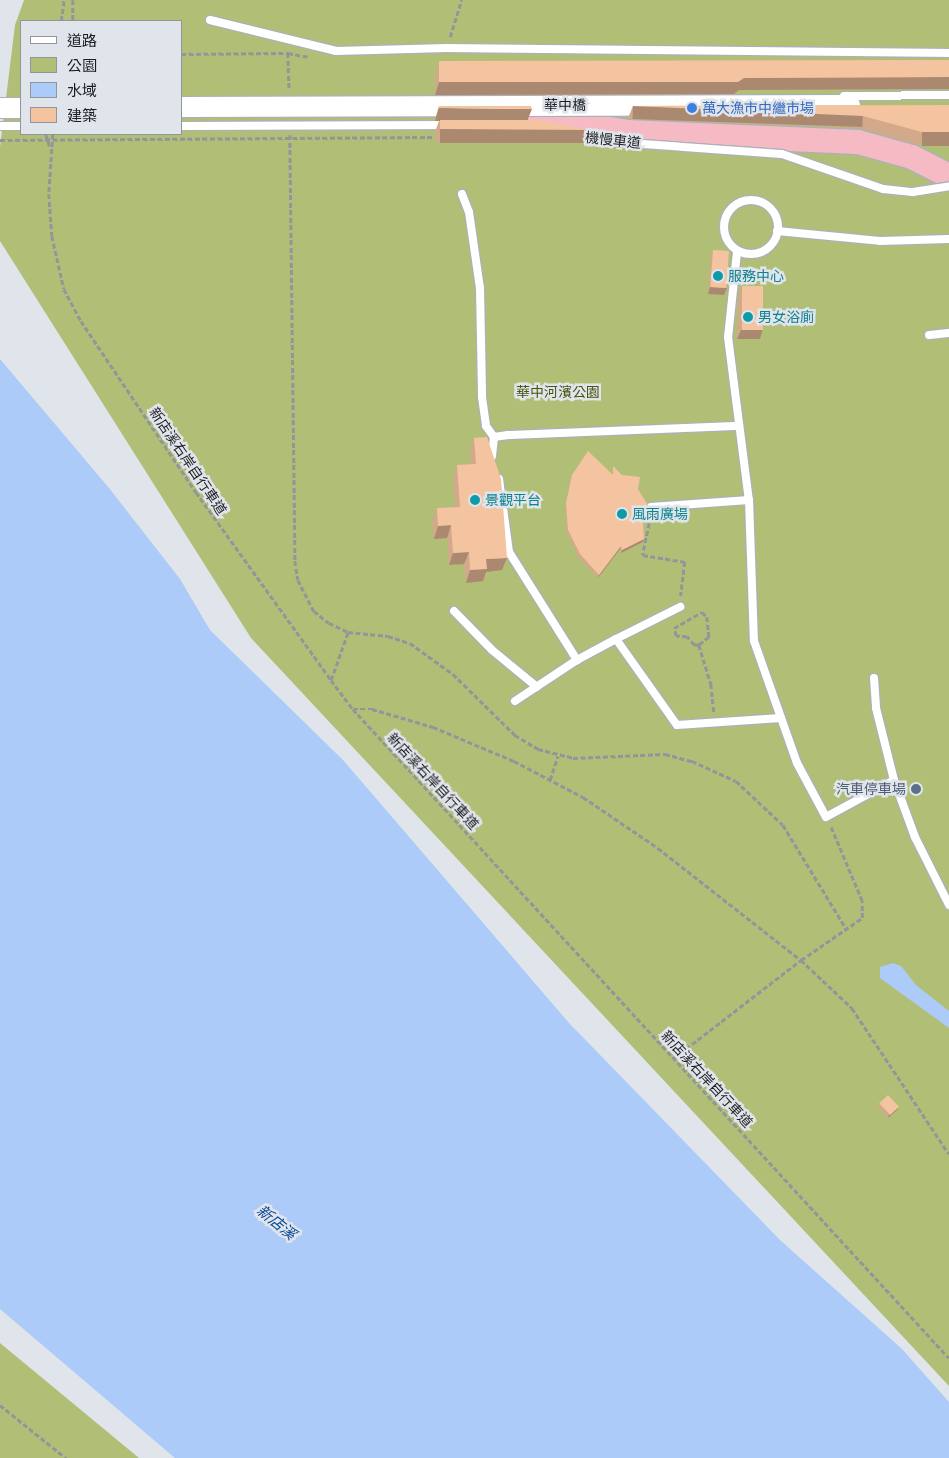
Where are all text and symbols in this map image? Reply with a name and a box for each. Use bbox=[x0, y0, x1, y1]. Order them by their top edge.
legend bbox=[20, 20, 182, 135]
text: 道路 bbox=[67, 32, 97, 50]
text: 公園 bbox=[67, 57, 97, 75]
text: 水域 bbox=[67, 82, 97, 100]
street label: 華中橋 bbox=[544, 97, 586, 113]
place label: 萬大漁市中繼市場 bbox=[702, 100, 814, 116]
marker: 萬大漁市中繼市場 bbox=[686, 102, 698, 114]
text: 建築 bbox=[67, 107, 97, 125]
street label: 機慢車道 bbox=[584, 129, 642, 151]
place label: 服務中心 bbox=[728, 268, 784, 284]
marker: 服務中心 bbox=[712, 270, 724, 282]
place label: 男女浴廁 bbox=[758, 309, 814, 325]
marker: 男女浴廁 bbox=[742, 311, 754, 323]
park label: 華中河濱公園 bbox=[516, 384, 600, 400]
street label: 新店溪右岸自行車道 bbox=[146, 404, 230, 518]
place label: 景觀平台 bbox=[485, 492, 541, 508]
marker: 景觀平台 bbox=[469, 494, 481, 506]
place label: 風雨廣場 bbox=[632, 506, 688, 522]
marker: 風雨廣場 bbox=[616, 508, 628, 520]
street label: 新店溪右岸自行車道 bbox=[384, 729, 482, 833]
place label: 汽車停車場 bbox=[836, 781, 906, 797]
marker: 汽車停車場 bbox=[910, 783, 922, 795]
street label: 新店溪右岸自行車道 bbox=[658, 1027, 756, 1131]
water label: 新店溪 bbox=[253, 1202, 299, 1244]

